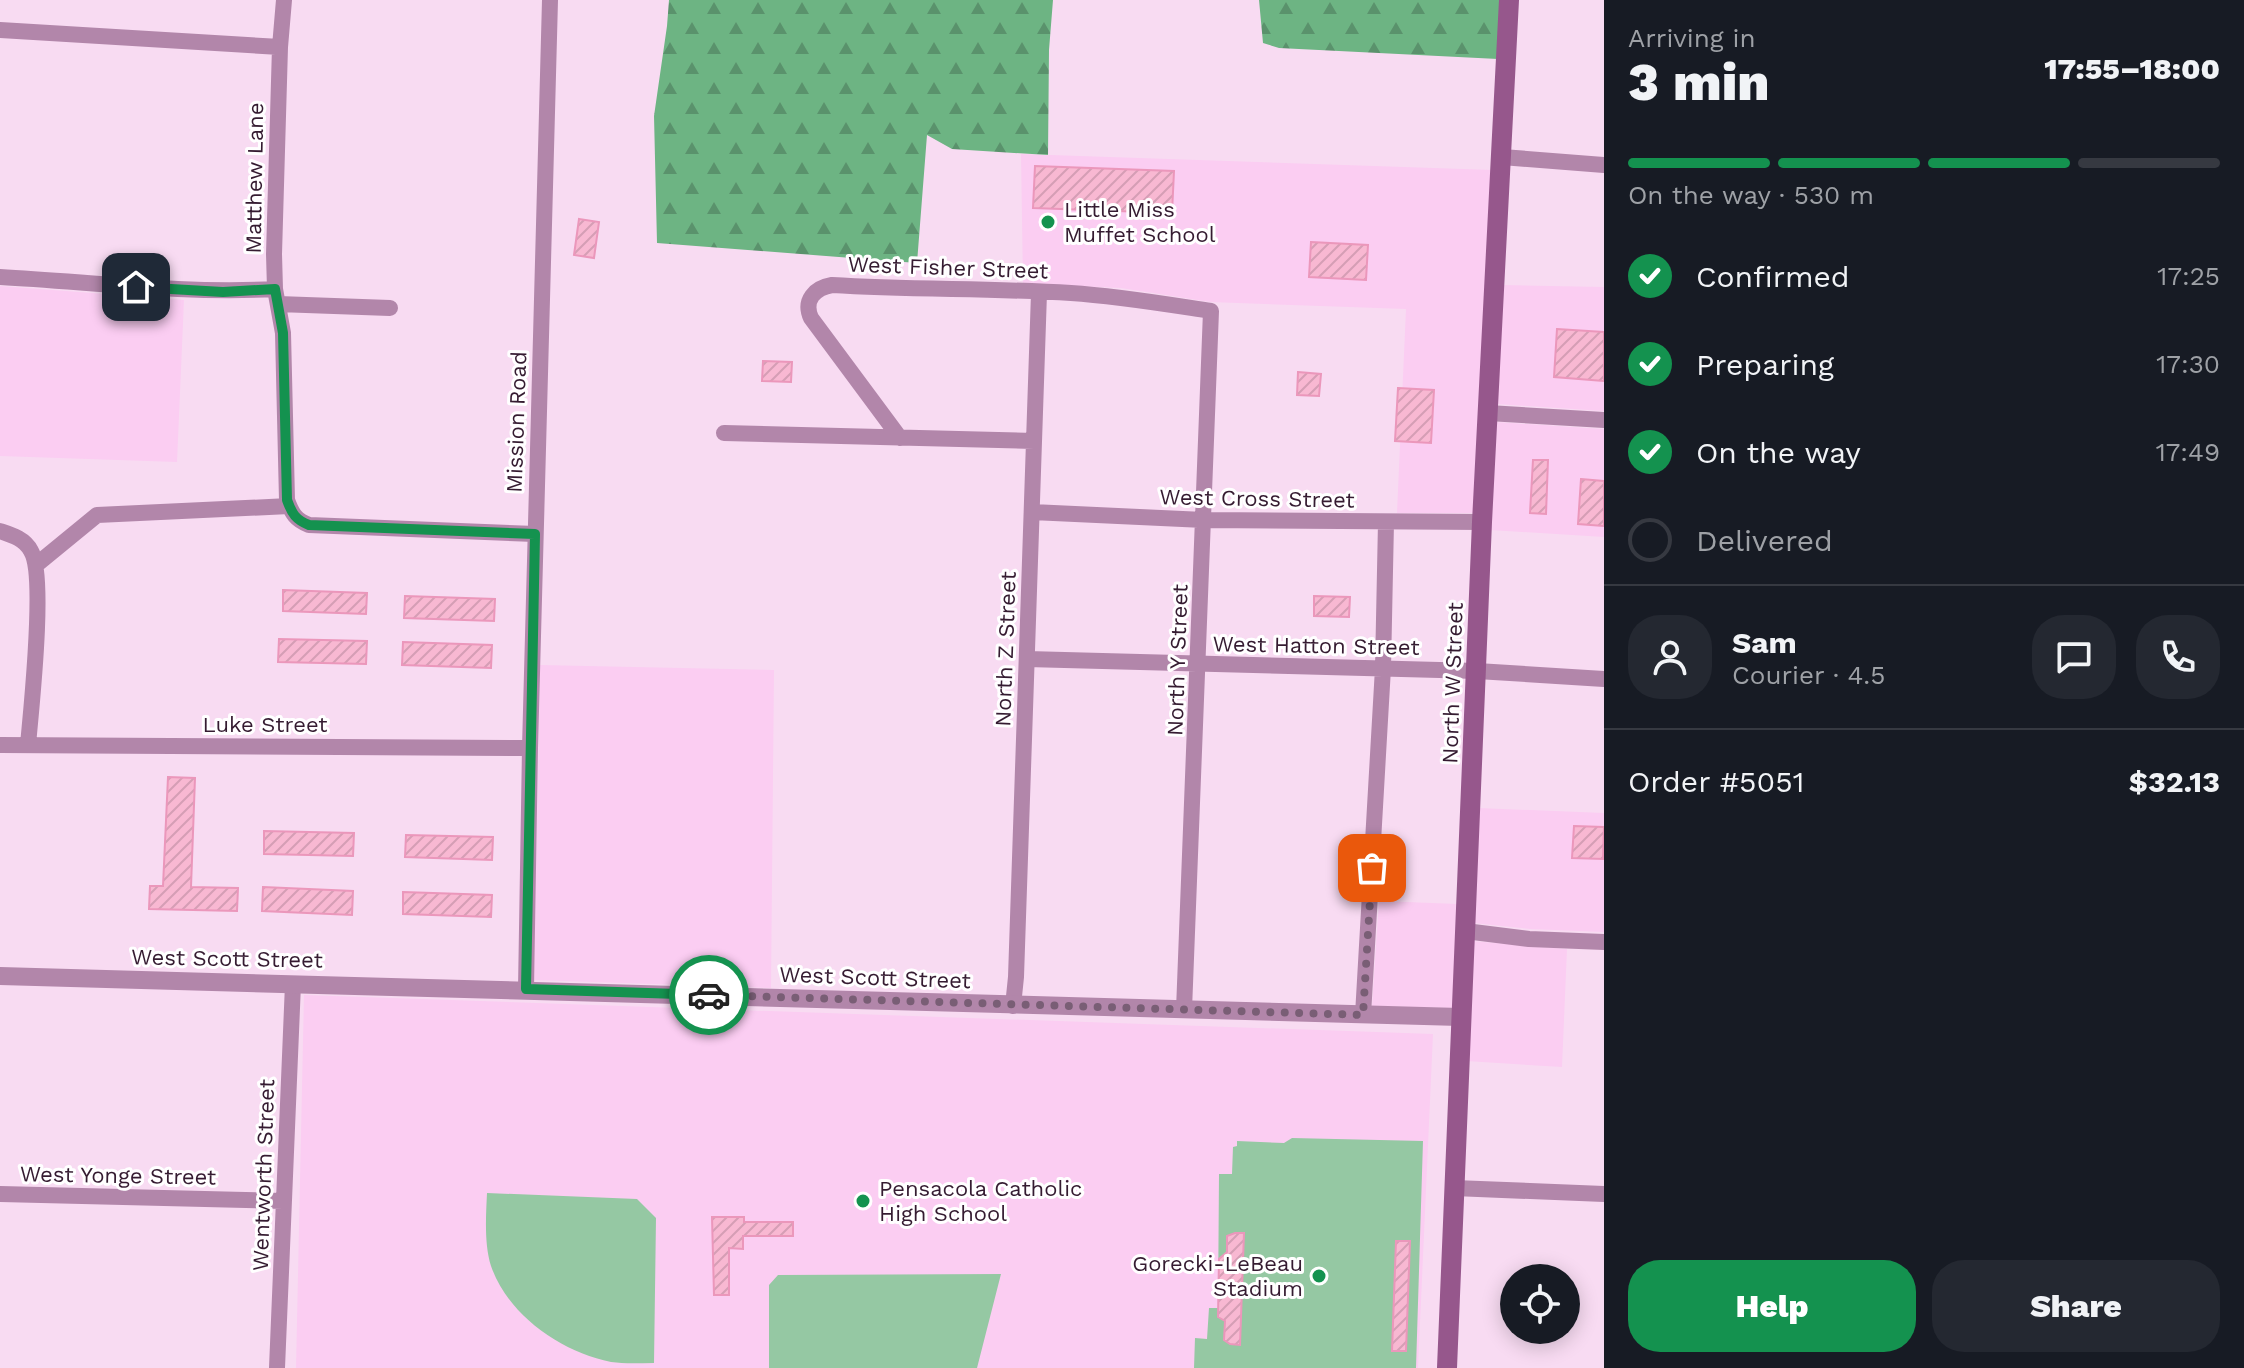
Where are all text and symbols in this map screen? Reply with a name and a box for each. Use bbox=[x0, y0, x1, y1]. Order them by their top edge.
text: Arriving in bbox=[1628, 23, 1756, 53]
text: 17:55–18:00 bbox=[2044, 51, 2220, 86]
text: 3 min bbox=[1628, 52, 1770, 113]
street label: Matthew Lane bbox=[241, 102, 268, 254]
text: On the way · 530 m bbox=[1628, 180, 1874, 210]
place label: Little Miss Muffet School bbox=[1064, 197, 1216, 247]
marker: Little Miss Muffet School bbox=[1039, 213, 1057, 231]
street label: West Fisher Street bbox=[847, 252, 1049, 283]
pin bbox=[102, 253, 170, 321]
icon: check bbox=[1628, 254, 1672, 298]
text: Confirmed bbox=[1696, 259, 1850, 294]
text: 17:25 bbox=[2157, 261, 2220, 291]
icon: home bbox=[114, 265, 158, 309]
icon: check bbox=[1628, 342, 1672, 386]
text: Preparing bbox=[1696, 347, 1834, 382]
text: 17:30 bbox=[2156, 349, 2220, 379]
street label: Mission Road bbox=[502, 351, 531, 493]
icon: check bbox=[1628, 430, 1672, 474]
text: On the way bbox=[1696, 435, 1861, 470]
text: 17:49 bbox=[2156, 437, 2220, 467]
street label: West Cross Street bbox=[1159, 484, 1355, 513]
text: Delivered bbox=[1696, 523, 1833, 558]
street label: North Z Street bbox=[990, 571, 1021, 727]
street label: North Y Street bbox=[1162, 583, 1193, 737]
street label: North W Street bbox=[1437, 602, 1468, 764]
button: person bbox=[1628, 615, 1712, 699]
button: chat bbox=[2032, 615, 2116, 699]
button: phone bbox=[2136, 615, 2220, 699]
text: Sam bbox=[1732, 625, 1797, 660]
street label: West Hatton Street bbox=[1212, 631, 1420, 660]
text: Courier · 4.5 bbox=[1732, 660, 1885, 690]
street label: Luke Street bbox=[203, 712, 327, 737]
text: Order #5051 bbox=[1628, 764, 1804, 799]
text: $32.13 bbox=[2129, 764, 2220, 799]
pin bbox=[1338, 834, 1406, 902]
icon: bag bbox=[1350, 846, 1394, 890]
street label: West Scott Street bbox=[131, 944, 323, 973]
courier bbox=[669, 955, 749, 1035]
street label: West Scott Street bbox=[779, 962, 971, 993]
icon: car bbox=[687, 973, 731, 1017]
street label: Wentworth Street bbox=[248, 1079, 279, 1271]
street label: West Yonge Street bbox=[20, 1161, 216, 1190]
place label: Pensacola Catholic High School bbox=[879, 1176, 1082, 1226]
marker: Pensacola Catholic High School bbox=[854, 1192, 872, 1210]
place label: Gorecki-LeBeau Stadium bbox=[1132, 1251, 1303, 1301]
button: Help bbox=[1628, 1260, 1916, 1352]
button: Share bbox=[1932, 1260, 2220, 1352]
map controls bbox=[1500, 1264, 1580, 1344]
button: locate bbox=[1500, 1264, 1580, 1344]
marker: Gorecki-LeBeau Stadium bbox=[1310, 1267, 1328, 1285]

